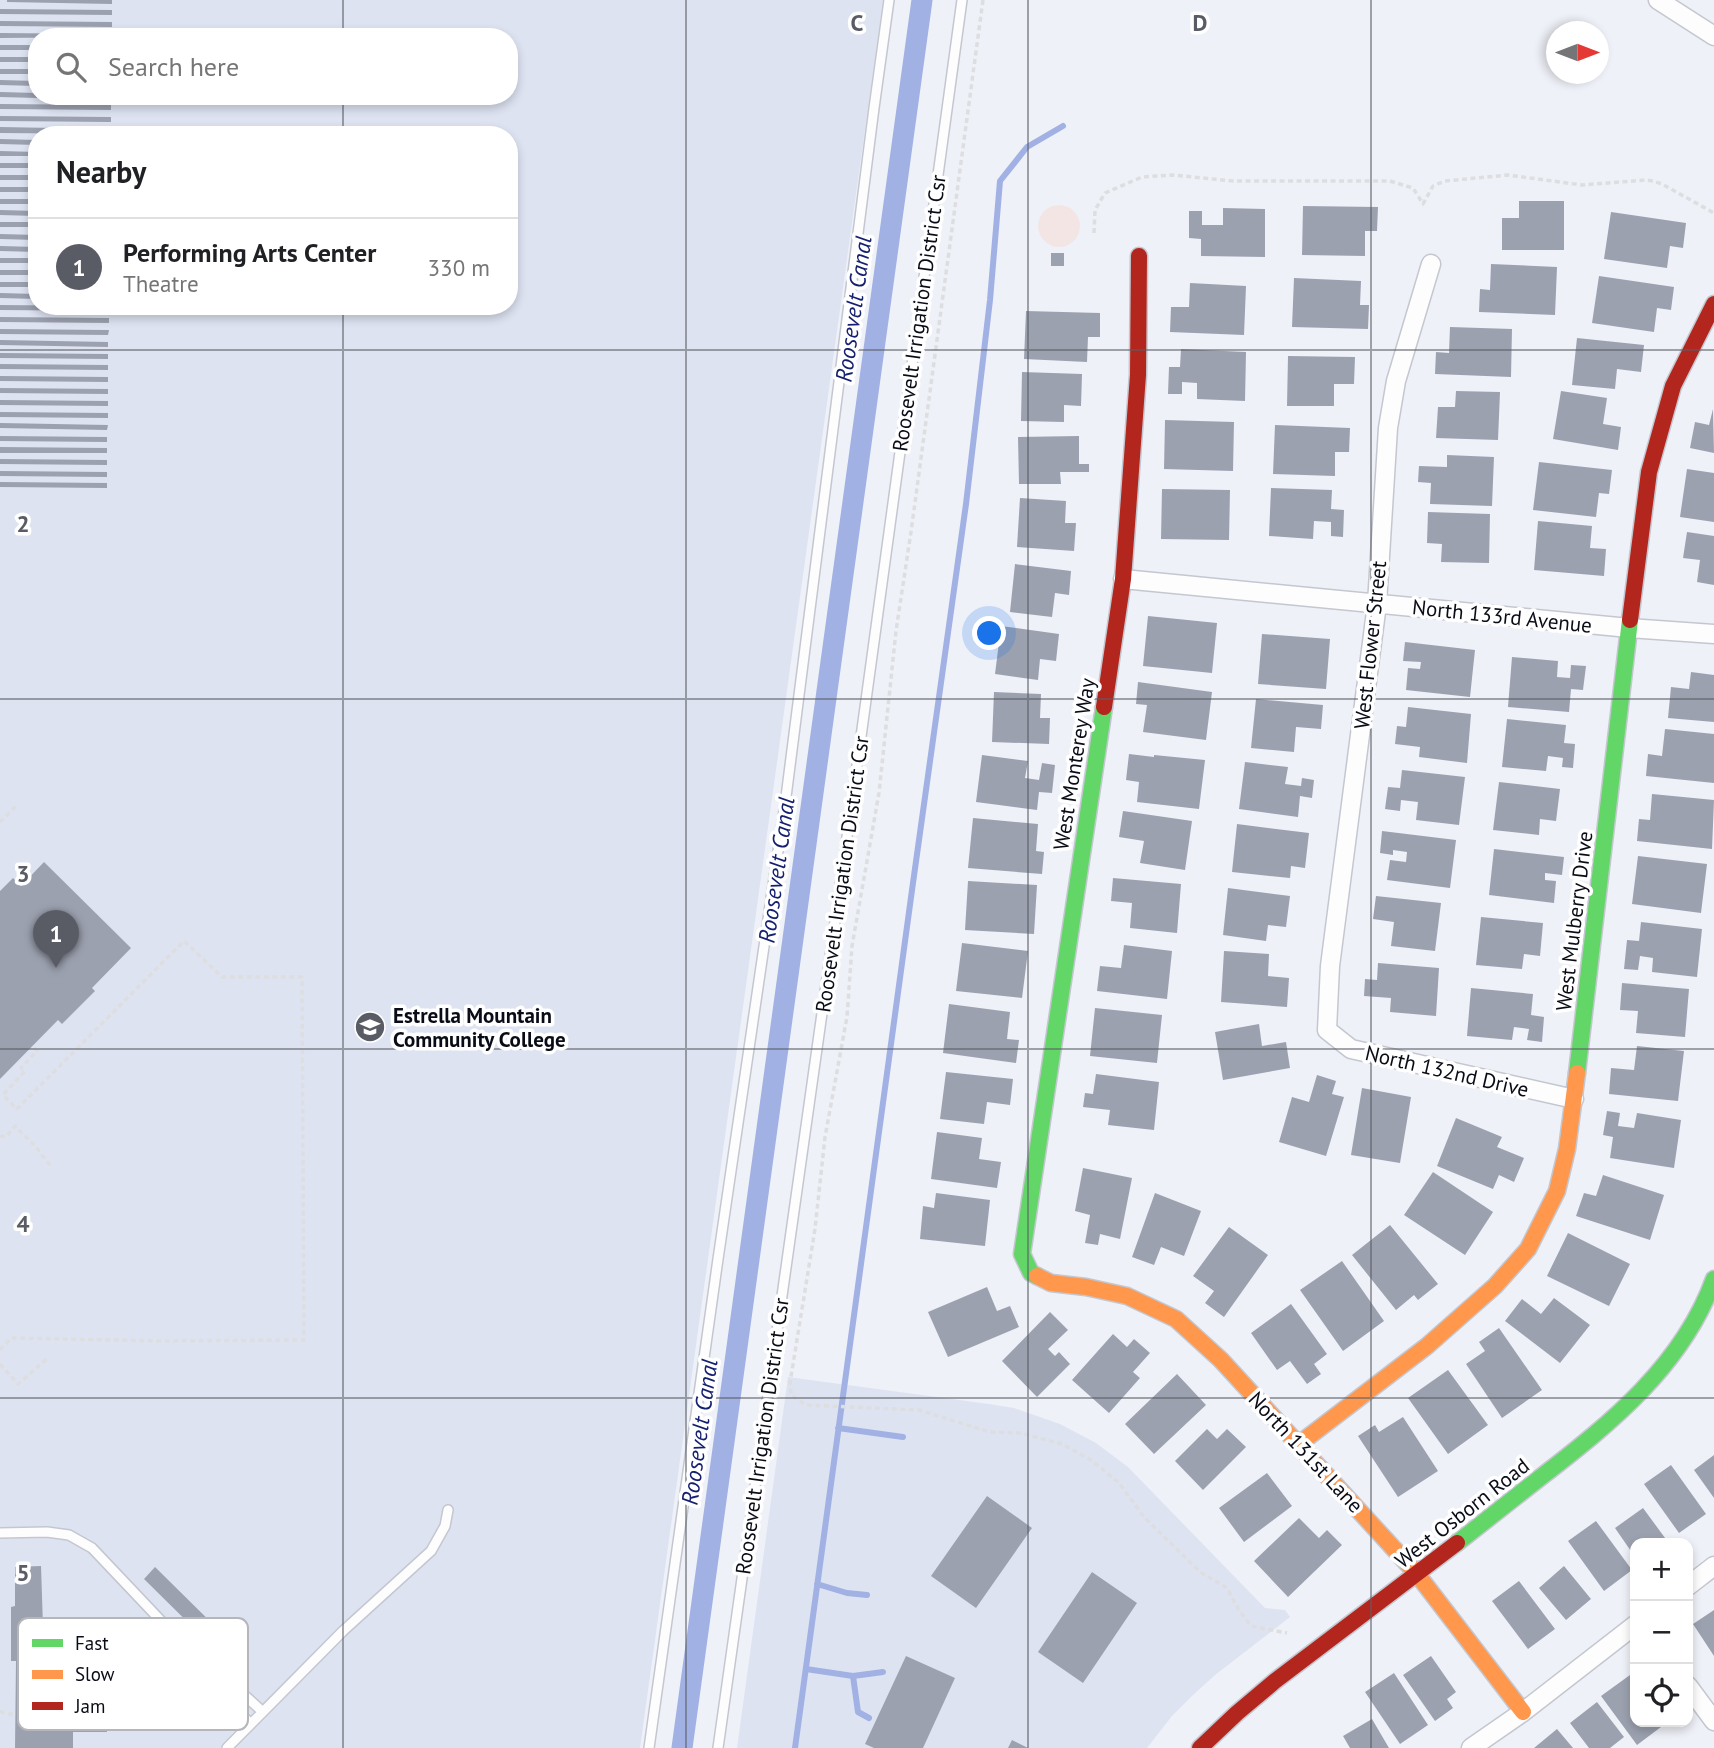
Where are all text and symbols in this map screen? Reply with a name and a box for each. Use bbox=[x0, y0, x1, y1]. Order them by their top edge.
text: C bbox=[851, 8, 864, 37]
text: D bbox=[1193, 8, 1207, 37]
north arrow bbox=[1546, 21, 1609, 84]
search box bbox=[28, 28, 518, 105]
icon: search bbox=[52, 48, 90, 86]
text: Search here bbox=[108, 50, 239, 83]
text: Nearby bbox=[56, 152, 146, 191]
street label: Roosevelt Irrigation District Csr bbox=[886, 173, 952, 453]
water label: Roosevelt Canal bbox=[828, 234, 878, 384]
text: Performing Arts Center bbox=[123, 236, 376, 269]
text: 1 bbox=[72, 253, 86, 282]
text: 330 m bbox=[428, 253, 490, 282]
text: Theatre bbox=[123, 269, 199, 298]
text: 2 bbox=[16, 509, 30, 538]
street label: West Flower Street bbox=[1348, 560, 1392, 730]
street label: North 133rd Avenue bbox=[1411, 593, 1593, 639]
your location bbox=[972, 616, 1006, 650]
street label: West Monterey Way bbox=[1047, 676, 1101, 852]
street label: Roosevelt Irrigation District Csr bbox=[809, 734, 875, 1014]
water label: Roosevelt Canal bbox=[751, 795, 801, 945]
street label: West Mulberry Drive bbox=[1550, 830, 1598, 1012]
text: 3 bbox=[16, 859, 30, 888]
pin: 1 bbox=[33, 910, 79, 968]
place label: Estrella Mountain Community College bbox=[393, 1002, 566, 1053]
school or university icon: Estrella Mountain Community College bbox=[353, 1010, 387, 1044]
street label: North 132nd Drive bbox=[1363, 1039, 1531, 1103]
text: 4 bbox=[16, 1209, 30, 1238]
street label: Roosevelt Irrigation District Csr bbox=[729, 1296, 795, 1576]
water label: Roosevelt Canal bbox=[674, 1357, 724, 1507]
street label: North 131st Lane bbox=[1243, 1386, 1369, 1518]
street label: West Osborn Road bbox=[1389, 1452, 1535, 1574]
map controls bbox=[1630, 1538, 1693, 1727]
button: + bbox=[1630, 1538, 1693, 1601]
text: 5 bbox=[16, 1558, 30, 1587]
button: − bbox=[1630, 1601, 1693, 1664]
legend bbox=[18, 1618, 248, 1730]
text: Fast bbox=[75, 1631, 109, 1655]
text: Slow bbox=[75, 1662, 115, 1686]
button: locate bbox=[1630, 1664, 1693, 1727]
text: Jam bbox=[74, 1694, 105, 1718]

